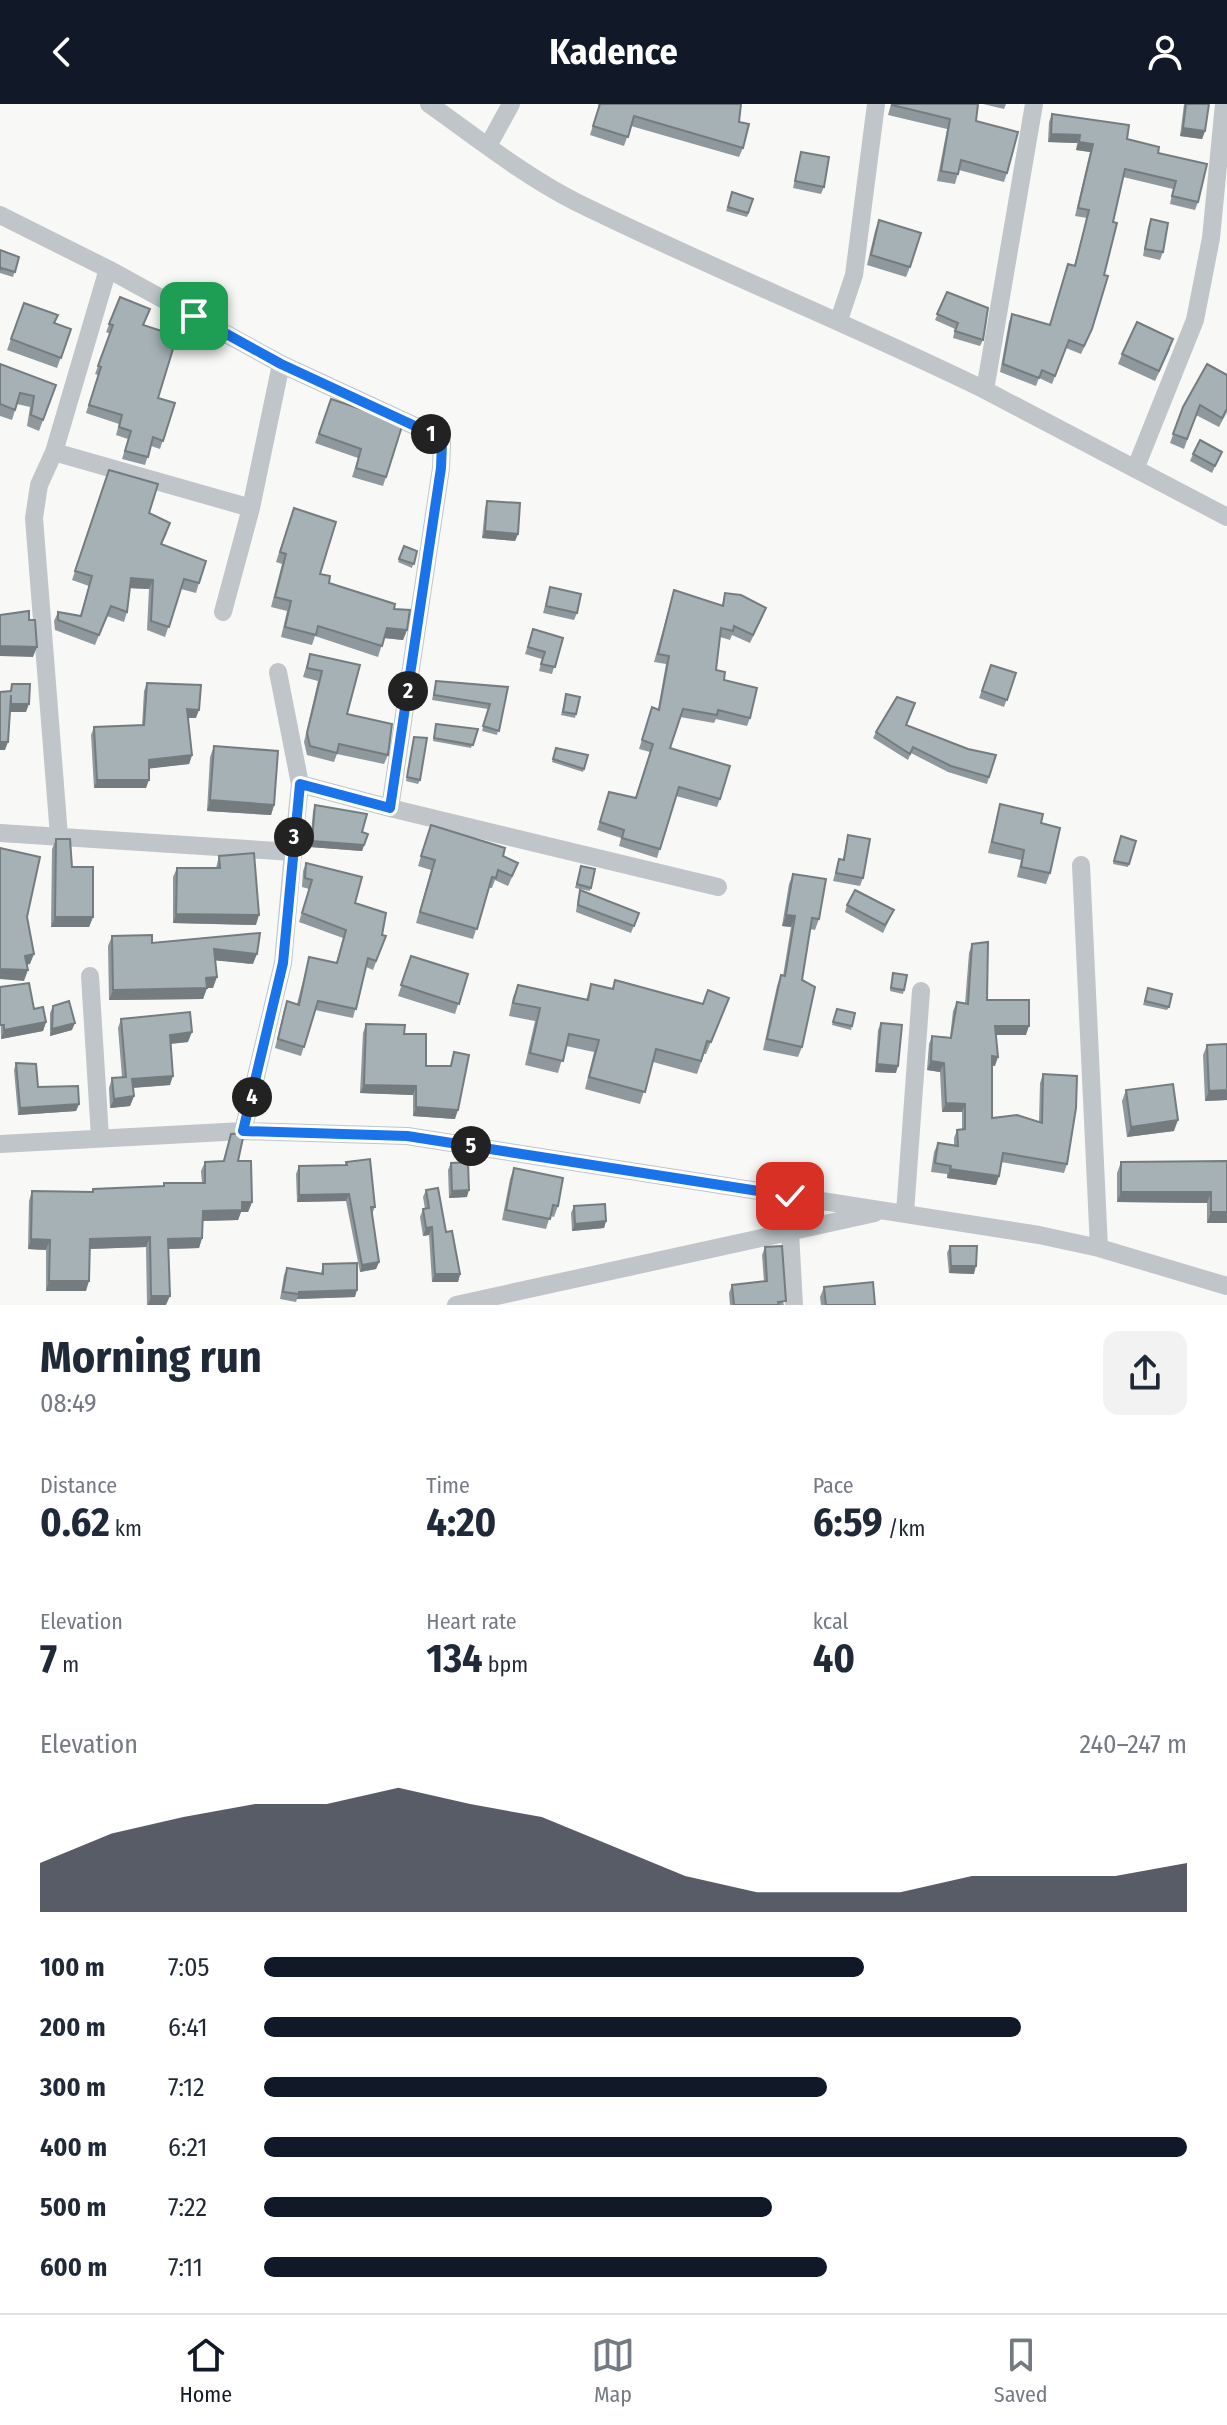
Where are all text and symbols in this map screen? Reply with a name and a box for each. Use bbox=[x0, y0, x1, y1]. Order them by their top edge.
icon: back bbox=[40, 30, 84, 74]
text: Kadence bbox=[549, 30, 678, 74]
icon: person bbox=[1143, 30, 1187, 74]
pin bbox=[160, 282, 228, 350]
icon: arrive bbox=[172, 294, 216, 338]
pin: 1 bbox=[411, 414, 451, 454]
text: 1 bbox=[426, 420, 436, 447]
pin: 2 bbox=[388, 671, 428, 711]
text: 2 bbox=[403, 677, 413, 704]
pin: 3 bbox=[274, 817, 314, 857]
text: 3 bbox=[289, 823, 299, 850]
pin: 4 bbox=[232, 1077, 272, 1117]
text: 4 bbox=[246, 1083, 258, 1110]
pin: 5 bbox=[451, 1126, 491, 1166]
text: 5 bbox=[466, 1132, 476, 1159]
pin bbox=[756, 1162, 824, 1230]
icon: check bbox=[768, 1174, 812, 1218]
text: Morning run bbox=[40, 1331, 262, 1384]
button: share bbox=[1103, 1331, 1187, 1415]
text: 08:49 bbox=[40, 1388, 97, 1419]
text: Distance bbox=[40, 1472, 117, 1499]
text: Time bbox=[426, 1472, 470, 1499]
text: Pace bbox=[813, 1472, 854, 1499]
text: 0.62 bbox=[40, 1499, 110, 1547]
text: 4:20 bbox=[426, 1499, 496, 1547]
text: 6:59 bbox=[813, 1499, 883, 1547]
text: km bbox=[110, 1515, 142, 1542]
text: /km bbox=[883, 1515, 925, 1542]
text: Elevation bbox=[40, 1608, 123, 1635]
text: Heart rate bbox=[426, 1608, 517, 1635]
text: kcal bbox=[813, 1608, 848, 1635]
text: 7 bbox=[40, 1635, 57, 1683]
text: 134 bbox=[426, 1635, 483, 1683]
text: 40 bbox=[813, 1635, 855, 1683]
text: m bbox=[57, 1651, 79, 1678]
text: bpm bbox=[483, 1651, 528, 1678]
text: Elevation bbox=[40, 1729, 138, 1760]
text: 240–247 m bbox=[1080, 1729, 1187, 1760]
text: 100 m bbox=[40, 1952, 105, 1983]
text: 7:05 bbox=[168, 1952, 210, 1983]
text: 200 m bbox=[40, 2012, 106, 2043]
text: 6:41 bbox=[168, 2012, 208, 2043]
text: 300 m bbox=[40, 2072, 106, 2103]
text: 7:12 bbox=[168, 2072, 205, 2103]
text: 400 m bbox=[40, 2132, 107, 2163]
text: 6:21 bbox=[168, 2132, 207, 2163]
text: 500 m bbox=[40, 2192, 106, 2223]
text: 7:22 bbox=[168, 2192, 207, 2223]
text: 600 m bbox=[40, 2252, 107, 2283]
text: 7:11 bbox=[168, 2252, 203, 2283]
tab: Home bbox=[179, 2333, 232, 2408]
tab: Map bbox=[591, 2333, 635, 2408]
tab: Saved bbox=[994, 2333, 1048, 2408]

